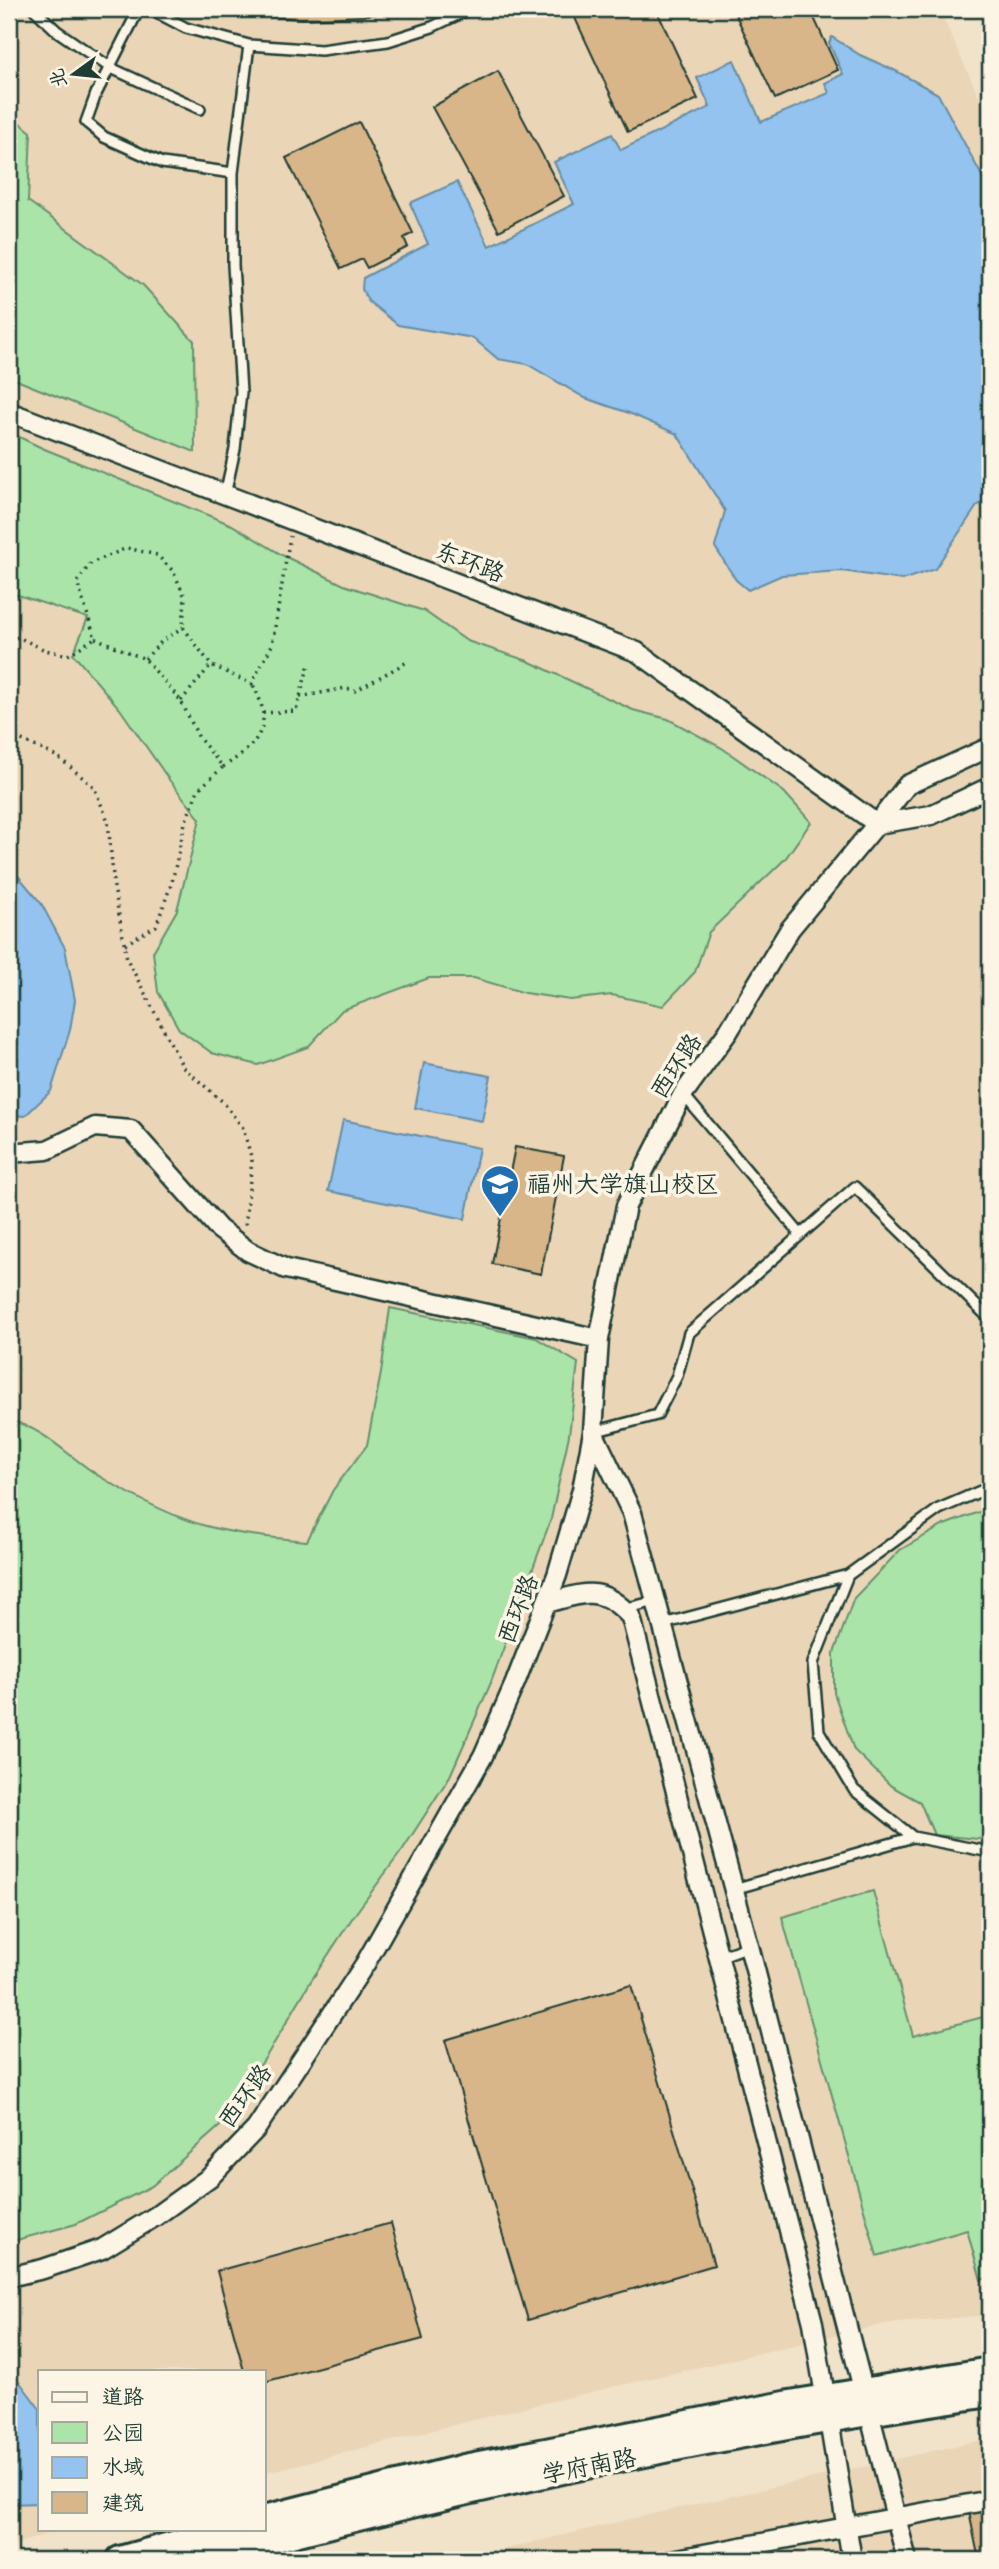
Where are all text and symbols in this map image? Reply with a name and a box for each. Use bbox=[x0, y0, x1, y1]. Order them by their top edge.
north arrow bbox=[38, 38, 108, 108]
text: 北 bbox=[44, 66, 72, 90]
street label: 东环路 bbox=[431, 535, 509, 588]
street label: 西环路 bbox=[644, 1028, 707, 1104]
school or university icon: 福州大学旗山校区 bbox=[479, 1163, 521, 1218]
place label: 福州大学旗山校区 bbox=[527, 1169, 719, 1198]
street label: 西环路 bbox=[491, 1570, 544, 1648]
street label: 西环路 bbox=[212, 2058, 277, 2133]
legend bbox=[38, 2370, 266, 2530]
text: 道路 bbox=[102, 2384, 144, 2409]
text: 公园 bbox=[102, 2420, 144, 2445]
street label: 学府南路 bbox=[539, 2442, 639, 2489]
text: 水域 bbox=[102, 2454, 144, 2479]
text: 建筑 bbox=[102, 2490, 144, 2515]

